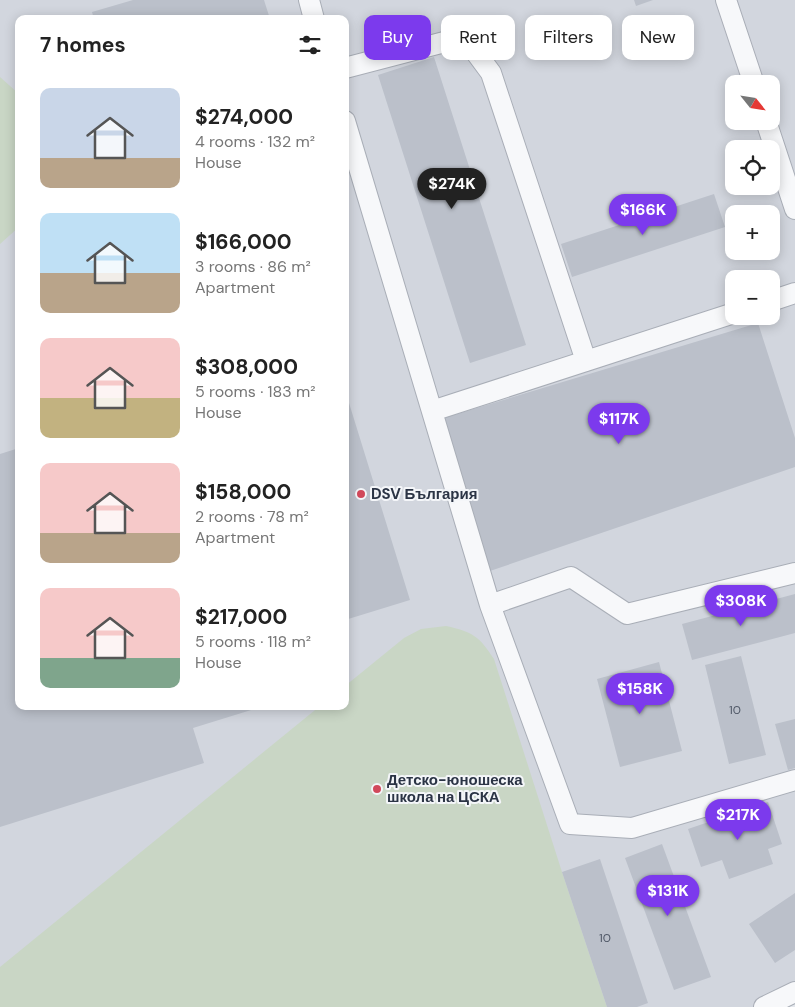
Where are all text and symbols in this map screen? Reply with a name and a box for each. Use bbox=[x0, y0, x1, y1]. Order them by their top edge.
chip: Buy bbox=[364, 15, 431, 60]
chip: Rent bbox=[441, 15, 515, 60]
chip: Filters bbox=[525, 15, 612, 60]
chip: New bbox=[622, 15, 694, 60]
text: 7 homes bbox=[40, 31, 126, 59]
icon: filters bbox=[296, 31, 324, 59]
north arrow bbox=[725, 75, 780, 130]
map controls bbox=[725, 75, 780, 325]
text: $274,000 bbox=[195, 103, 293, 131]
icon: home bbox=[80, 108, 140, 168]
text: 4 rooms · 132 m² bbox=[195, 131, 315, 152]
button: locate bbox=[725, 140, 780, 195]
text: House bbox=[195, 152, 242, 173]
pin: $274K bbox=[417, 168, 487, 210]
text: $274K bbox=[428, 173, 476, 194]
pin: $166K bbox=[608, 194, 678, 236]
text: $166K bbox=[620, 199, 666, 220]
button: + bbox=[725, 205, 780, 260]
text: $166,000 bbox=[195, 228, 291, 256]
icon: home bbox=[80, 233, 140, 293]
text: 3 rooms · 86 m² bbox=[195, 256, 311, 277]
button: − bbox=[725, 270, 780, 325]
text: Apartment bbox=[195, 277, 275, 298]
text: $308,000 bbox=[195, 353, 298, 381]
icon: home bbox=[80, 358, 140, 418]
text: 5 rooms · 183 m² bbox=[195, 381, 316, 402]
text: House bbox=[195, 402, 242, 423]
pin: $117K bbox=[584, 402, 654, 445]
text: $117K bbox=[599, 408, 639, 429]
text: $158,000 bbox=[195, 478, 291, 506]
icon: home bbox=[80, 483, 140, 543]
place label: DSV България bbox=[371, 484, 477, 504]
marker: DSV България bbox=[355, 488, 367, 500]
text: 2 rooms · 78 m² bbox=[195, 506, 309, 527]
text: Apartment bbox=[195, 527, 275, 548]
pin: $308K bbox=[706, 584, 776, 627]
text: $308K bbox=[715, 590, 767, 611]
text: $217,000 bbox=[195, 603, 287, 631]
icon: home bbox=[80, 608, 140, 668]
text: 5 rooms · 118 m² bbox=[195, 631, 311, 652]
text: House bbox=[195, 652, 242, 673]
pin: $158K bbox=[605, 672, 675, 715]
text: $158K bbox=[617, 678, 663, 699]
house number: 10 bbox=[729, 702, 741, 718]
place label: Детско-юношеска школа на ЦСКА bbox=[387, 770, 523, 807]
marker: Детско-юношеска школа на ЦСКА bbox=[371, 783, 383, 795]
pin: $217K bbox=[703, 798, 773, 841]
text: $217K bbox=[716, 804, 760, 825]
pin: $131K bbox=[633, 874, 703, 917]
text: $131K bbox=[647, 880, 689, 901]
house number: 10 bbox=[599, 930, 611, 946]

